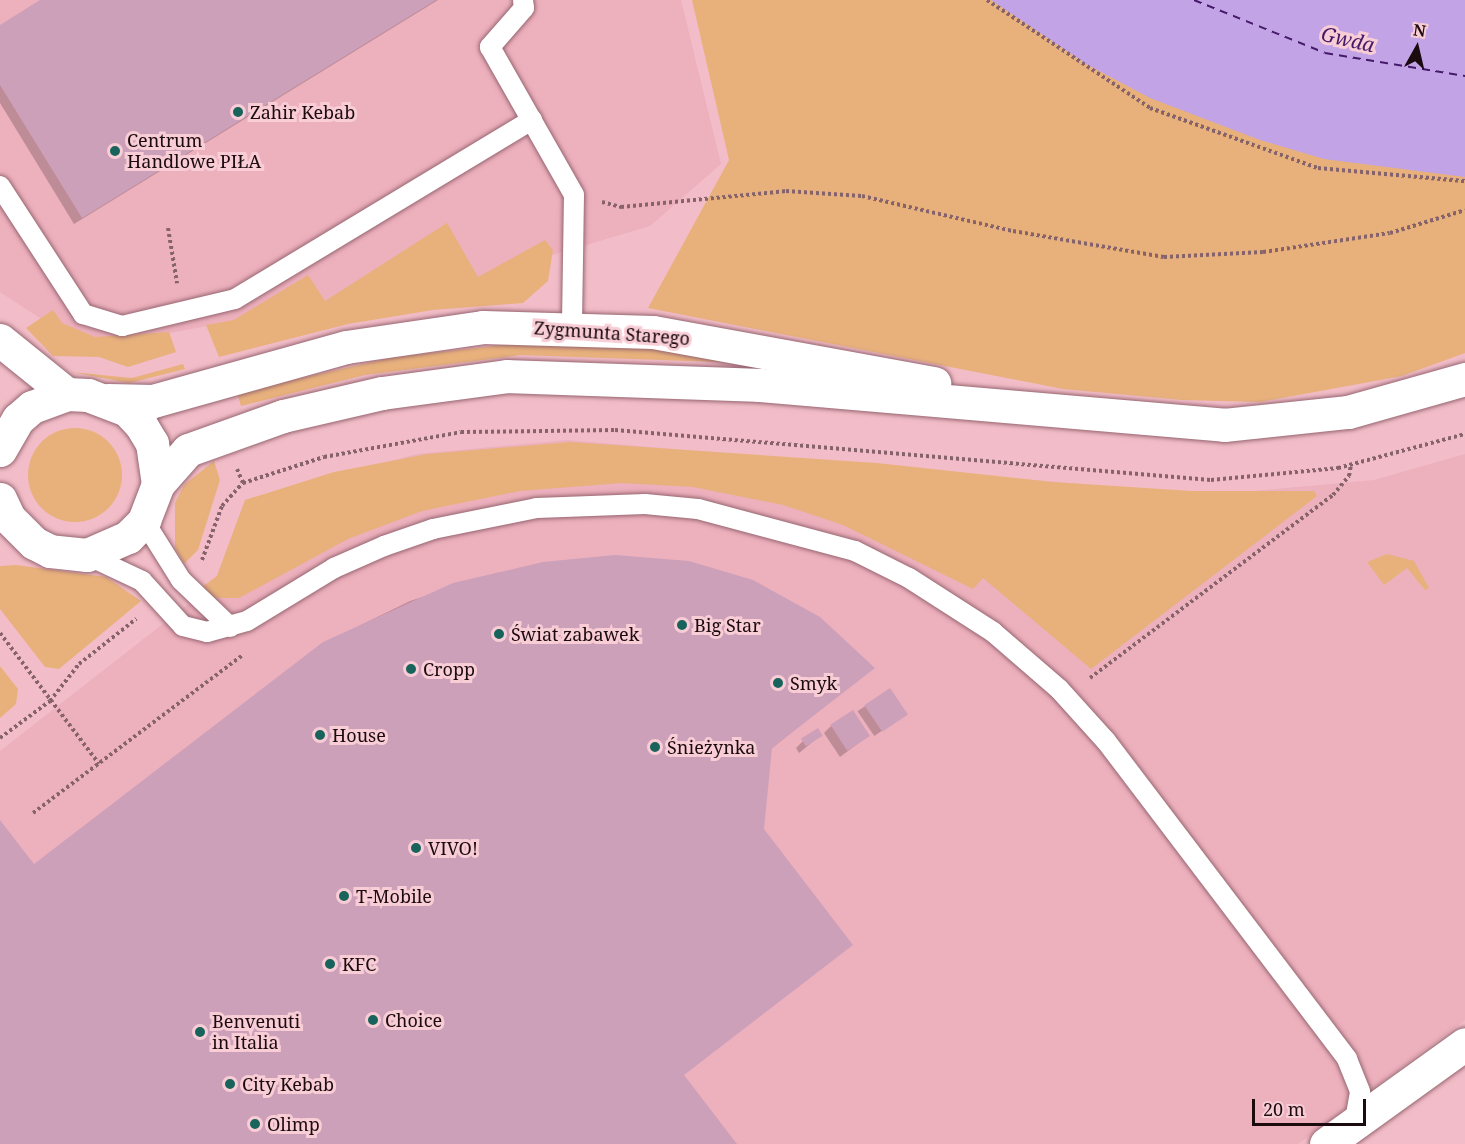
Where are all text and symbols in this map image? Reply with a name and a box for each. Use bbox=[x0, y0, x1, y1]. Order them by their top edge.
north arrow bbox=[1387, 18, 1447, 78]
text: N bbox=[1412, 18, 1427, 42]
water label: Gwda bbox=[1319, 21, 1377, 57]
place label: Zahir Kebab bbox=[250, 101, 355, 123]
marker: Zahir Kebab bbox=[231, 105, 245, 119]
place label: Centrum Handlowe PIŁA bbox=[127, 130, 261, 172]
marker: Centrum Handlowe PIŁA bbox=[108, 144, 122, 158]
street label: Zygmunta Starego bbox=[533, 317, 691, 349]
place label: Big Star bbox=[694, 614, 761, 636]
marker: Big Star bbox=[675, 618, 689, 632]
place label: Świat zabawek bbox=[511, 623, 639, 645]
marker: Świat zabawek bbox=[492, 627, 506, 641]
place label: Cropp bbox=[423, 658, 475, 680]
marker: Cropp bbox=[404, 662, 418, 676]
place label: Smyk bbox=[790, 672, 837, 694]
marker: Smyk bbox=[771, 676, 785, 690]
place label: House bbox=[332, 724, 386, 746]
marker: House bbox=[313, 728, 327, 742]
place label: Śnieżynka bbox=[667, 736, 755, 758]
marker: Śnieżynka bbox=[648, 740, 662, 754]
place label: VIVO! bbox=[428, 837, 478, 859]
marker: VIVO! bbox=[409, 841, 423, 855]
place label: T-Mobile bbox=[356, 885, 432, 907]
marker: T-Mobile bbox=[337, 889, 351, 903]
place label: KFC bbox=[342, 953, 376, 975]
marker: KFC bbox=[323, 957, 337, 971]
place label: Choice bbox=[385, 1009, 442, 1031]
place label: Benvenuti in Italia bbox=[212, 1011, 300, 1054]
marker: Choice bbox=[366, 1013, 380, 1027]
marker: Benvenuti in Italia bbox=[193, 1025, 207, 1039]
place label: City Kebab bbox=[242, 1073, 334, 1095]
marker: City Kebab bbox=[223, 1077, 237, 1091]
scale bar bbox=[1255, 1087, 1369, 1125]
text: 20 m bbox=[1263, 1097, 1305, 1121]
place label: Olimp bbox=[267, 1113, 320, 1135]
marker: Olimp bbox=[248, 1117, 262, 1131]

